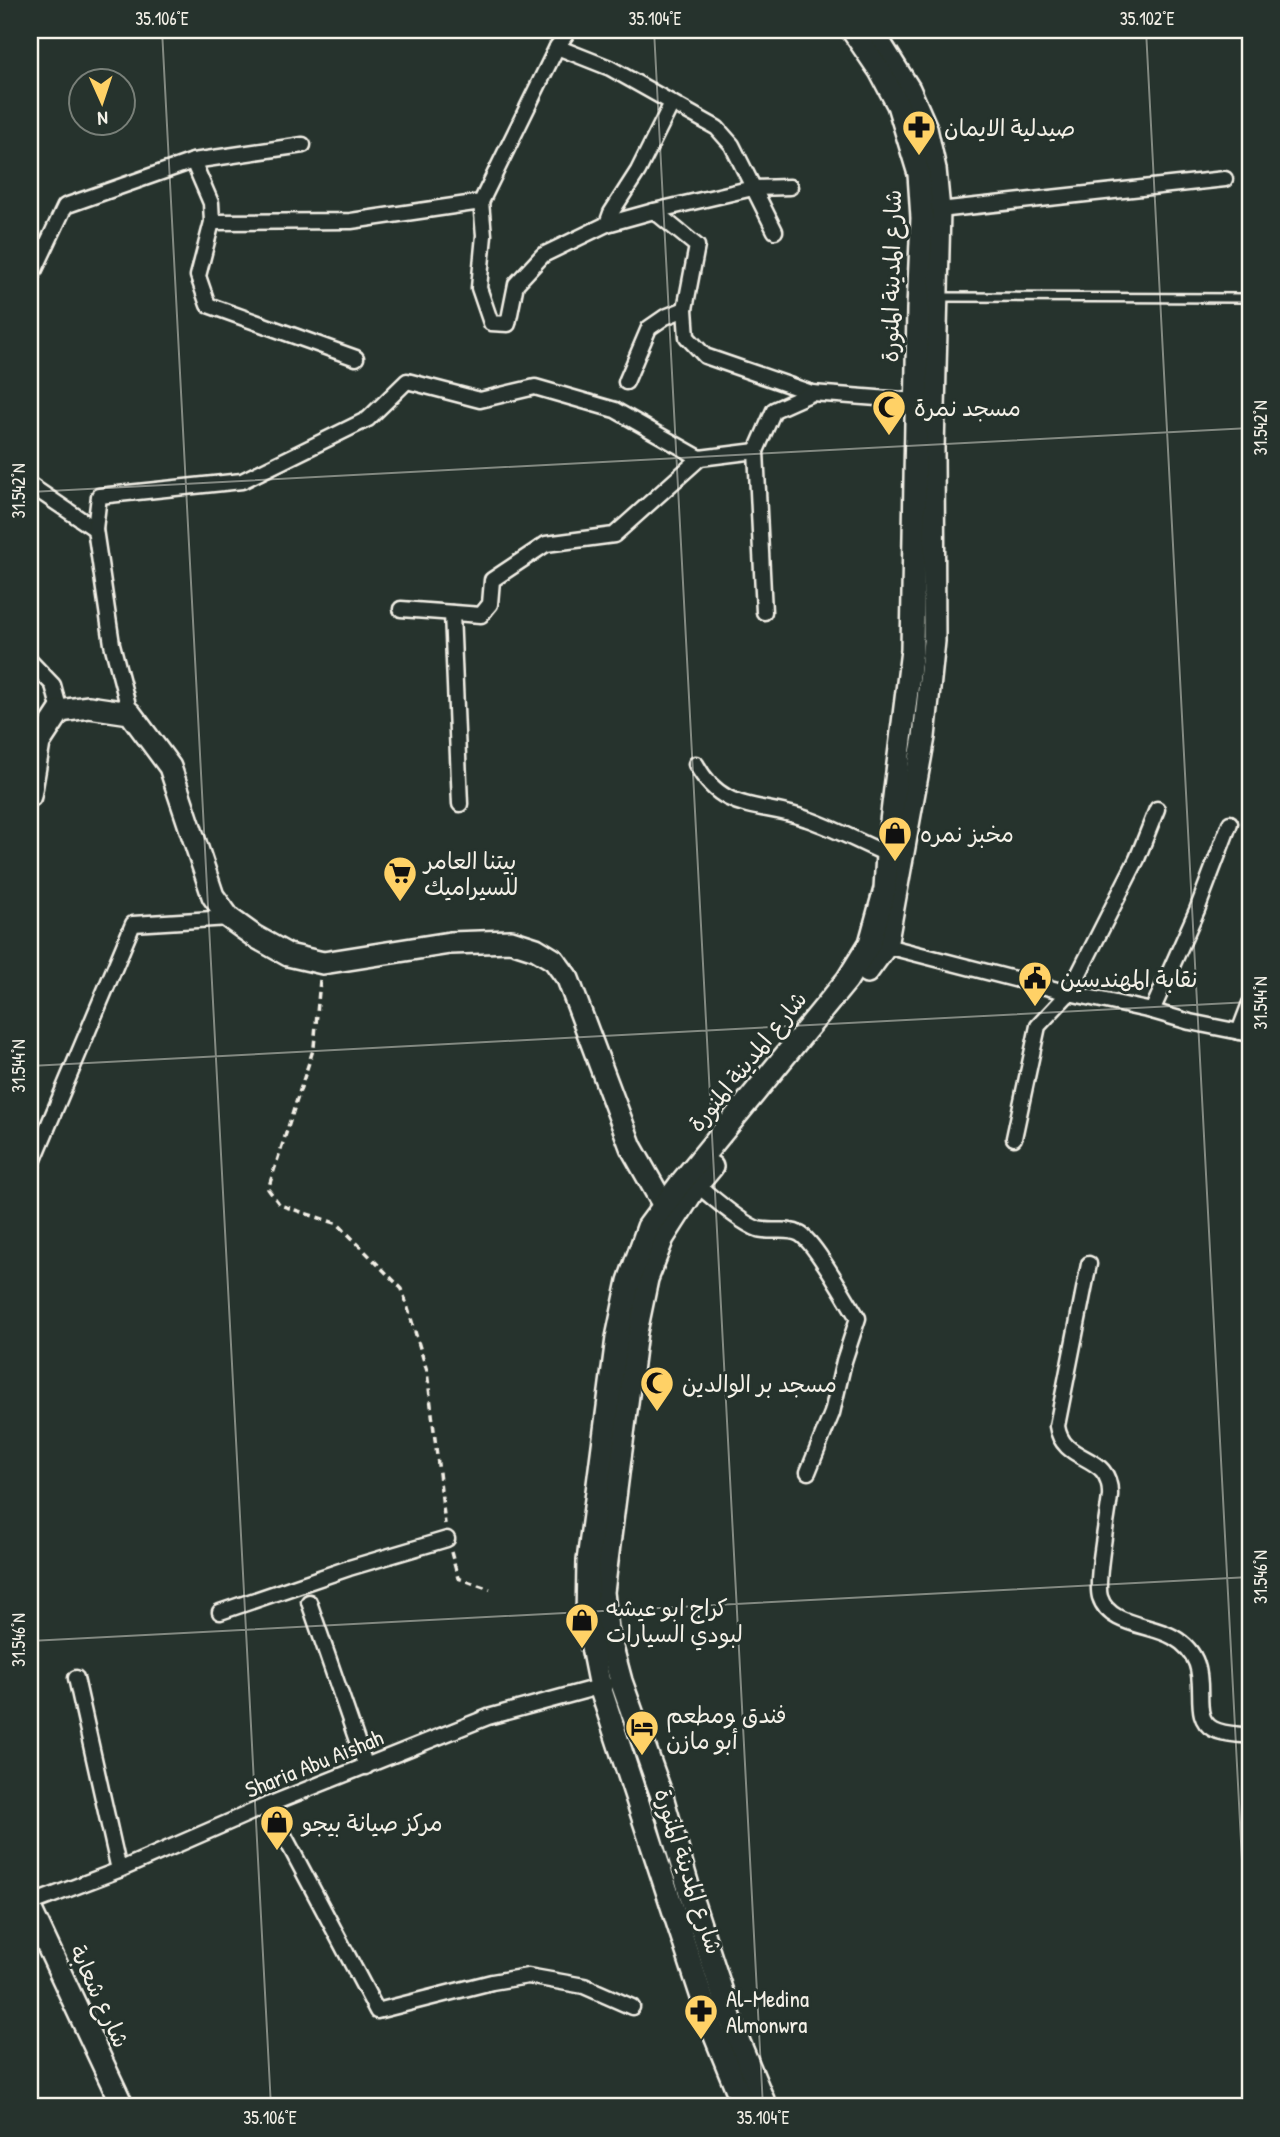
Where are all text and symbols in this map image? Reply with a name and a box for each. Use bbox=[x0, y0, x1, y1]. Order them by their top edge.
text: 35.106°E bbox=[135, 6, 189, 31]
text: 35.104°E bbox=[628, 6, 682, 31]
text: 35.102°E bbox=[1120, 6, 1174, 31]
north arrow bbox=[66, 66, 136, 136]
text: N bbox=[97, 106, 109, 132]
pharmacy icon: صيدلية الايمان bbox=[900, 108, 938, 157]
place label: صيدلية الايمان bbox=[944, 112, 1075, 143]
street label: شارع المدينة المنورة bbox=[874, 189, 909, 363]
mosque icon: مسجد نمرة bbox=[870, 388, 908, 437]
place label: مسجد نمرة bbox=[914, 392, 1021, 423]
text: 31.542°N bbox=[1248, 401, 1273, 456]
text: 31.542°N bbox=[6, 464, 31, 519]
shop icon: مخبز نمره bbox=[876, 814, 914, 863]
place label: مخبز نمره bbox=[920, 818, 1014, 849]
place label: بيتنا العامر للسيراميك bbox=[422, 845, 518, 902]
supermarket icon: بيتنا العامر للسيراميك bbox=[381, 854, 419, 903]
public building icon: نقابة المهندسين bbox=[1016, 959, 1054, 1008]
place label: نقابة المهندسين bbox=[1060, 963, 1197, 994]
text: 31.544°N bbox=[1248, 976, 1273, 1030]
street label: شارع المدينة المنورة bbox=[681, 984, 814, 1139]
text: 31.544°N bbox=[6, 1039, 31, 1093]
mosque icon: مسجد بر الوالدين bbox=[638, 1364, 676, 1413]
place label: مسجد بر الوالدين bbox=[682, 1368, 837, 1399]
text: 31.546°N bbox=[1248, 1550, 1273, 1604]
place label: كراج ابو عيشه لبودي السيارات bbox=[606, 1592, 743, 1651]
shop icon: كراج ابو عيشه لبودي السيارات bbox=[563, 1601, 601, 1650]
text: 31.546°N bbox=[6, 1613, 31, 1667]
place label: فندق ومطعم أبو مازن bbox=[666, 1699, 787, 1756]
hotel icon: فندق ومطعم أبو مازن bbox=[623, 1708, 661, 1757]
street label: Sharia Abu Aishah bbox=[240, 1721, 388, 1805]
street label: شارع المدينة المنورة bbox=[647, 1784, 730, 1958]
shop icon: مركز صيانة بيجو bbox=[258, 1803, 296, 1852]
place label: مركز صيانة بيجو bbox=[300, 1807, 443, 1838]
street label: شارع شعابة bbox=[62, 1940, 137, 2053]
place label: Al-Medina Almonwra bbox=[726, 1983, 809, 2040]
pharmacy icon: Al-Medina Almonwra bbox=[682, 1992, 720, 2041]
text: 35.106°E bbox=[243, 2105, 297, 2130]
text: 35.104°E bbox=[736, 2105, 790, 2130]

